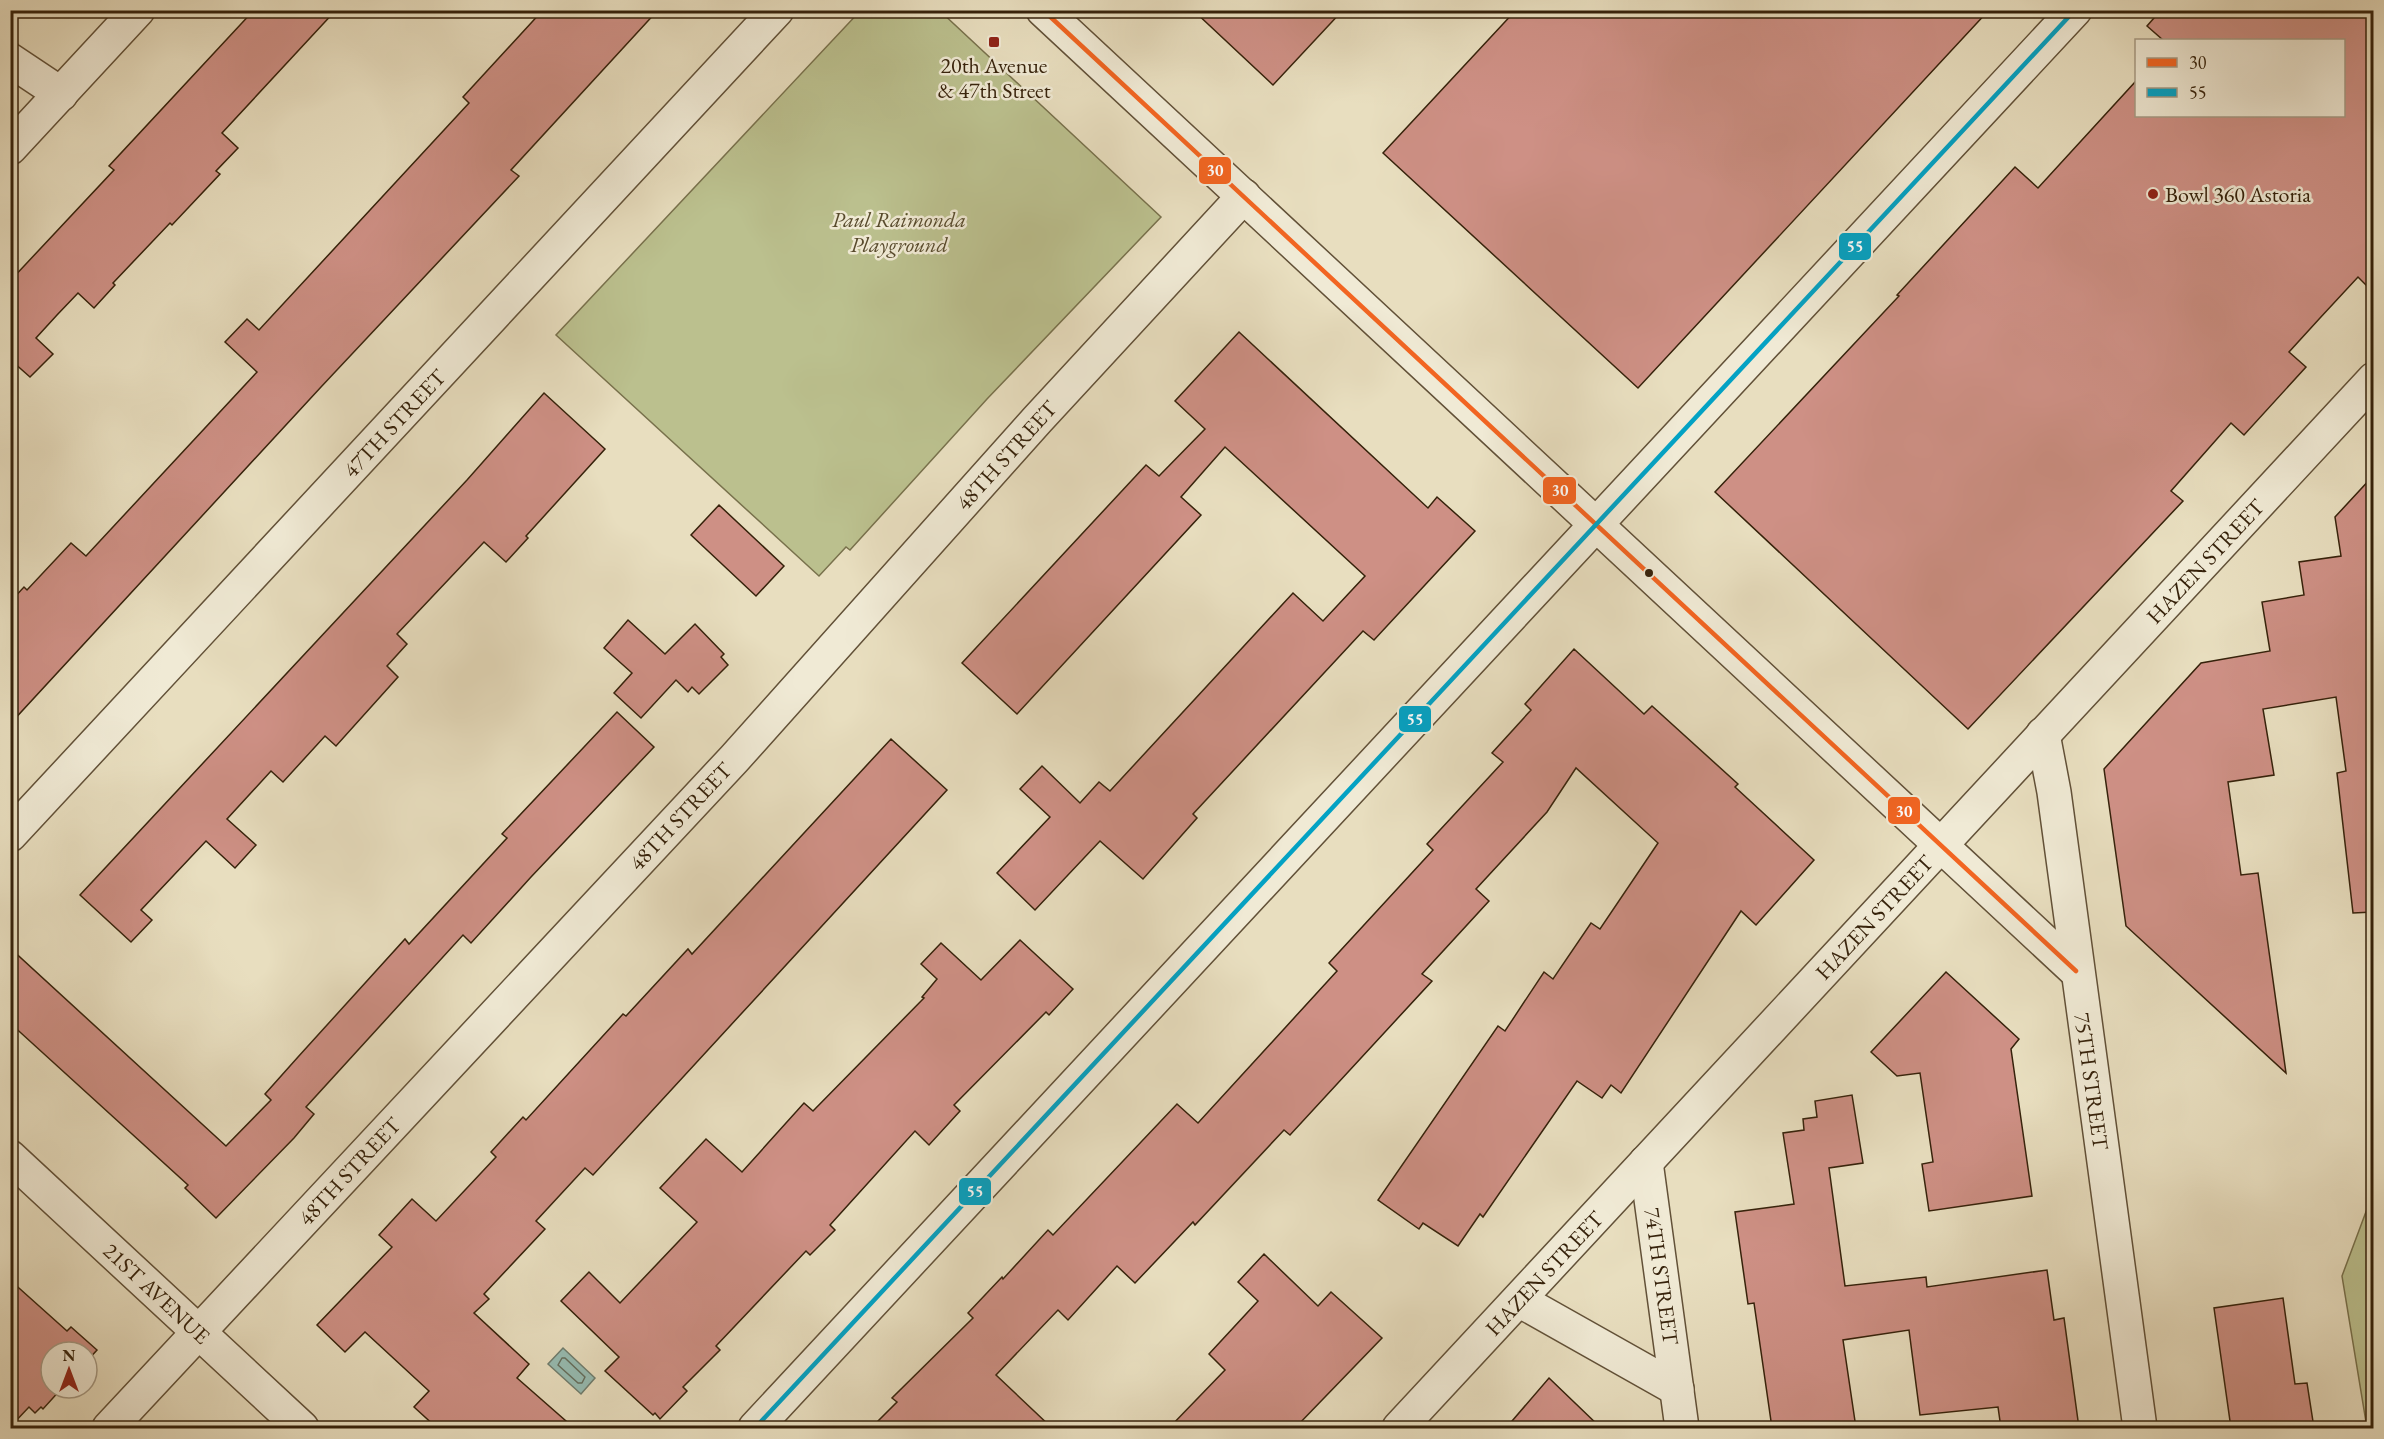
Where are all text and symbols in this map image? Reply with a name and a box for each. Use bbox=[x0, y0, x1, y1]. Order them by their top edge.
marker: 20th Avenue & 47th Street bbox=[987, 35, 1001, 49]
legend bbox=[2135, 39, 2345, 117]
place label: 20th Avenue & 47th Street bbox=[937, 51, 1051, 105]
text: 30 bbox=[2189, 51, 2207, 74]
text: 55 bbox=[2189, 81, 2206, 104]
line badge: 30 bbox=[1198, 156, 1232, 185]
text: 30 bbox=[1207, 160, 1224, 181]
place label: Bowl 360 Astoria bbox=[2165, 180, 2311, 209]
marker: Bowl 360 Astoria bbox=[2146, 187, 2160, 201]
park label: Paul Raimonda Playground bbox=[832, 205, 966, 259]
line badge: 55 bbox=[1838, 232, 1872, 261]
text: 55 bbox=[1847, 236, 1863, 257]
street label: 47TH STREET bbox=[337, 363, 452, 484]
street label: 48TH STREET bbox=[949, 394, 1064, 516]
line badge: 30 bbox=[1542, 476, 1577, 505]
text: 30 bbox=[1552, 480, 1569, 501]
street label: HAZEN STREET bbox=[2140, 492, 2271, 630]
unlabelled marker bbox=[1643, 567, 1655, 579]
line badge: 55 bbox=[1398, 705, 1432, 733]
text: 55 bbox=[1407, 709, 1423, 730]
street label: 48TH STREET bbox=[623, 756, 738, 877]
line badge: 30 bbox=[1887, 796, 1921, 825]
text: 30 bbox=[1896, 801, 1913, 822]
street label: HAZEN STREET bbox=[1809, 848, 1940, 986]
street label: 75TH STREET bbox=[2068, 1011, 2116, 1152]
street label: 48TH STREET bbox=[292, 1111, 407, 1232]
line badge: 55 bbox=[958, 1177, 992, 1206]
text: 55 bbox=[967, 1181, 983, 1202]
street label: HAZEN STREET bbox=[1479, 1204, 1610, 1342]
street label: 74TH STREET bbox=[1638, 1206, 1686, 1347]
street label: 21ST AVENUE bbox=[97, 1236, 216, 1350]
north arrow bbox=[39, 1340, 99, 1400]
text: N bbox=[63, 1345, 76, 1366]

